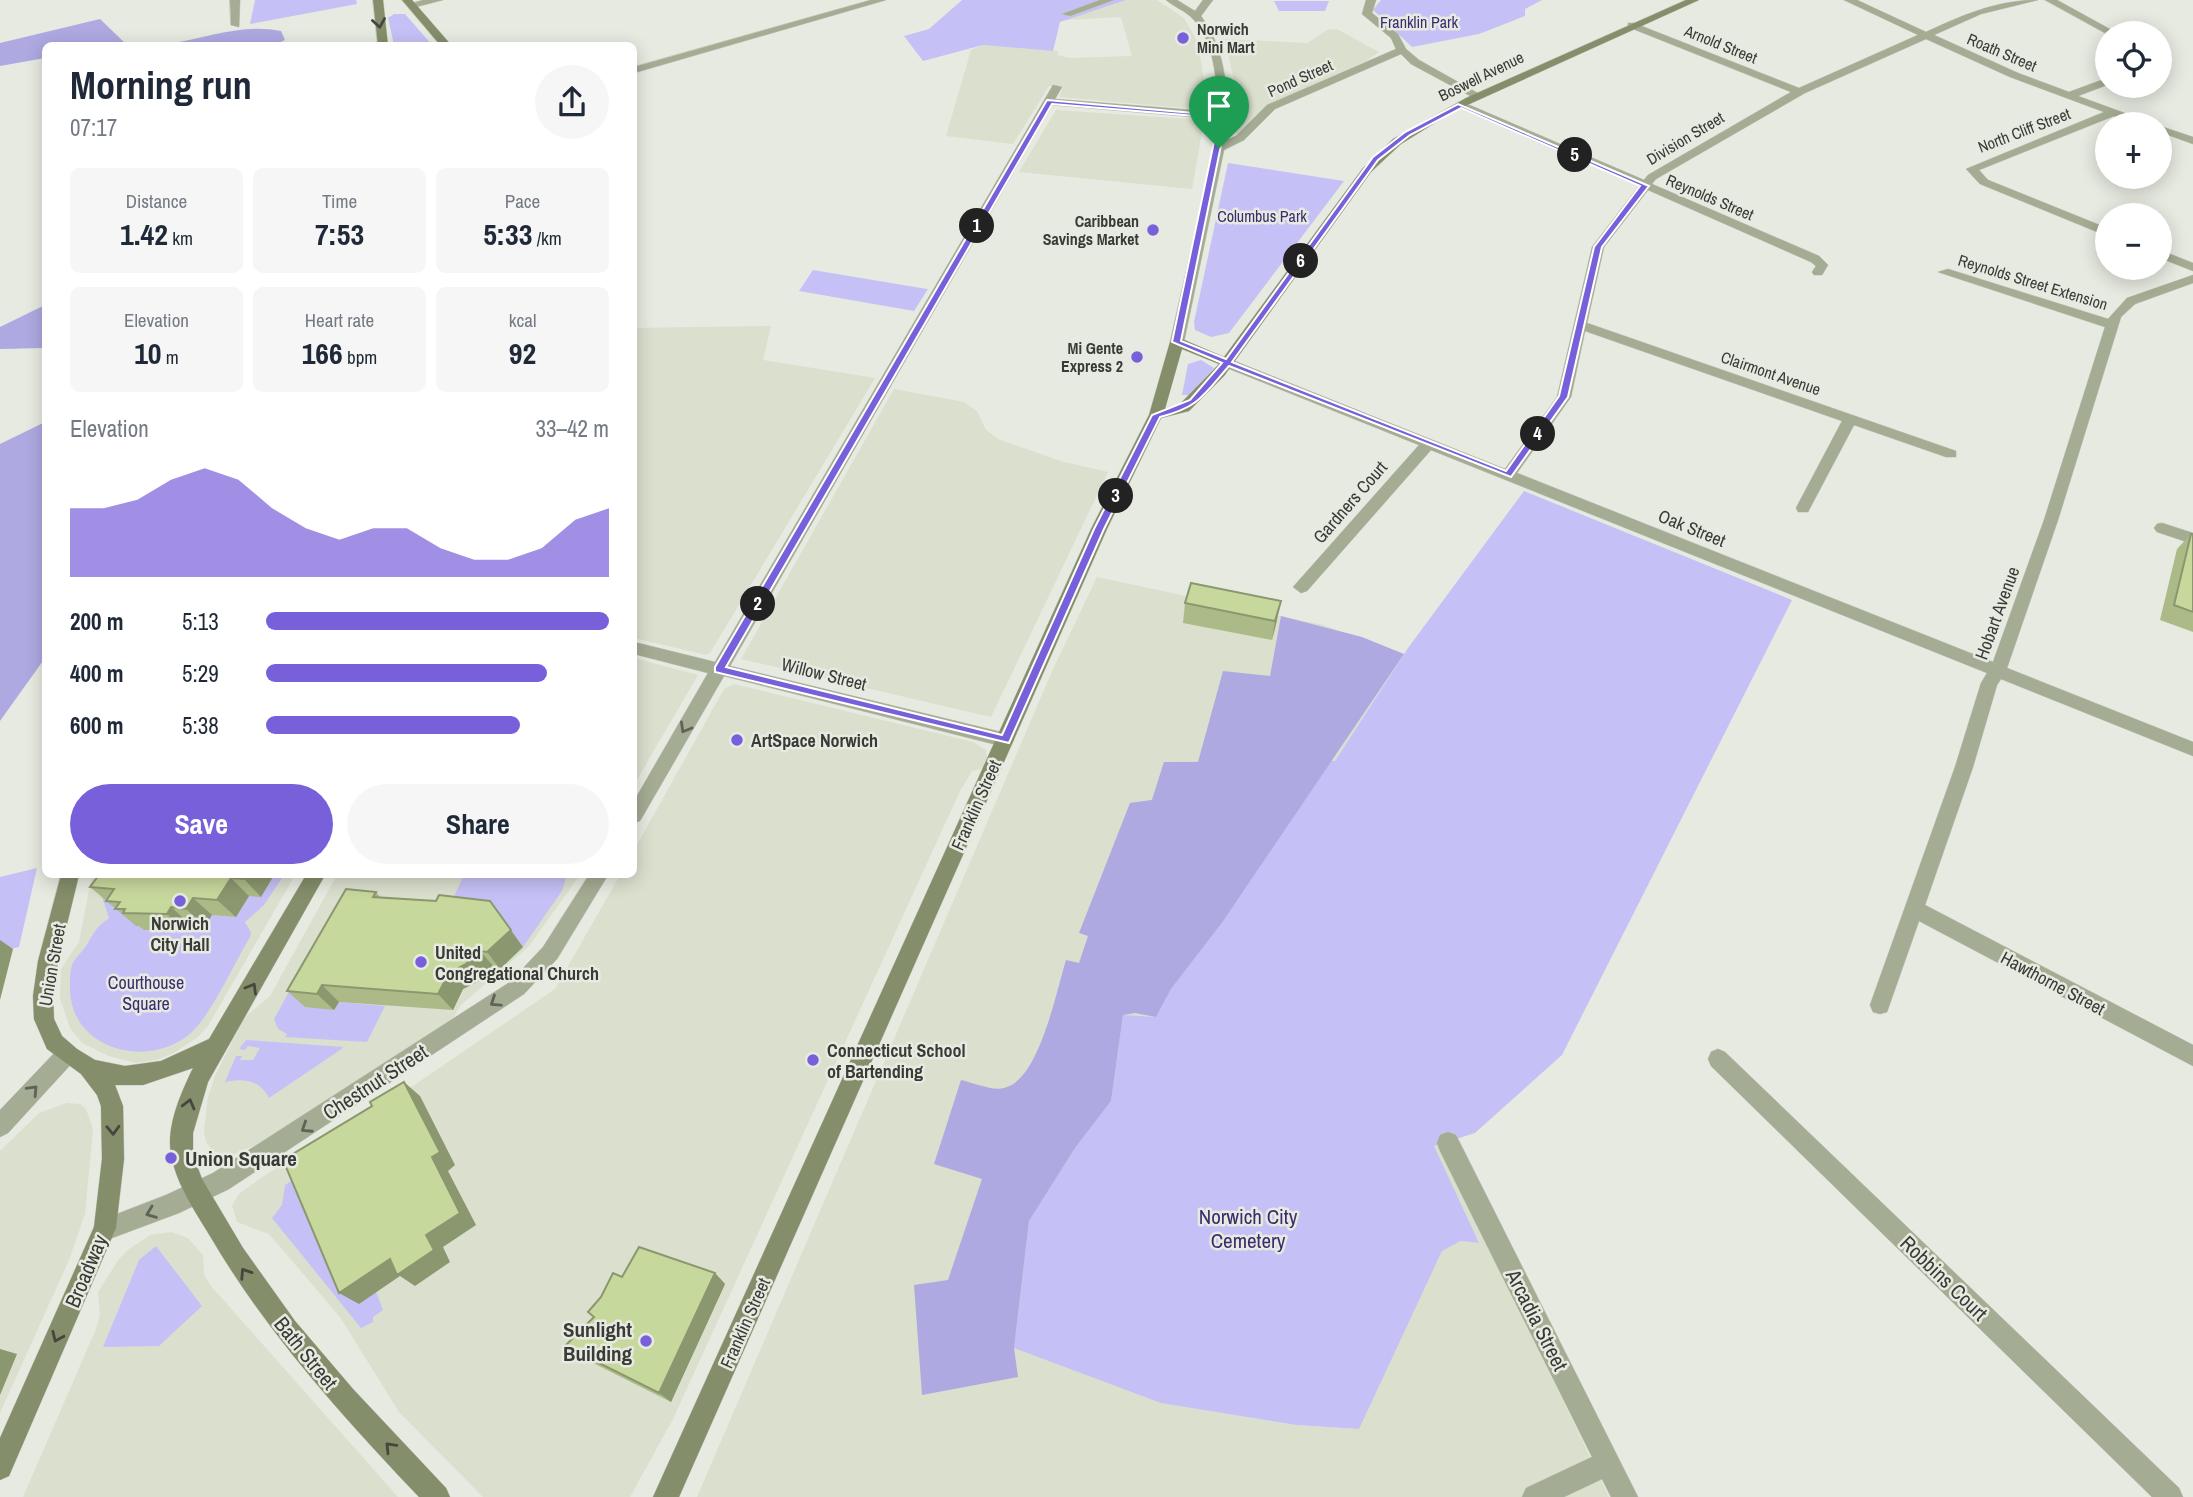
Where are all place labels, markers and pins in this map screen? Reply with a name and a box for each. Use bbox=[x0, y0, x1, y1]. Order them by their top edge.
place label: Norwich Mini Mart bbox=[1197, 18, 1255, 58]
marker: Norwich Mini Mart bbox=[1175, 30, 1191, 46]
pin bbox=[1189, 76, 1249, 148]
pin: 5 bbox=[1558, 138, 1592, 172]
pin: 1 bbox=[960, 208, 995, 244]
place label: Caribbean Savings Market bbox=[1043, 210, 1140, 250]
marker: Caribbean Savings Market bbox=[1145, 222, 1161, 238]
pin: 6 bbox=[1284, 244, 1318, 278]
place label: Mi Gente Express 2 bbox=[1061, 337, 1123, 377]
marker: Mi Gente Express 2 bbox=[1129, 349, 1145, 365]
pin: 4 bbox=[1520, 416, 1556, 452]
pin: 3 bbox=[1098, 478, 1134, 514]
pin: 2 bbox=[740, 586, 776, 622]
place label: ArtSpace Norwich bbox=[751, 728, 878, 753]
marker: ArtSpace Norwich bbox=[729, 732, 745, 748]
marker: Norwich City Hall bbox=[172, 893, 188, 909]
place label: Norwich City Hall bbox=[150, 911, 210, 957]
place label: United Congregational Church bbox=[435, 940, 599, 986]
marker: United Congregational Church bbox=[413, 954, 429, 970]
place label: Connecticut School of Bartending bbox=[827, 1038, 966, 1084]
marker: Connecticut School of Bartending bbox=[805, 1052, 821, 1068]
place label: Union Square bbox=[185, 1144, 297, 1173]
marker: Union Square bbox=[163, 1150, 179, 1166]
place label: Sunlight Building bbox=[563, 1315, 632, 1368]
marker: Sunlight Building bbox=[638, 1333, 654, 1349]

